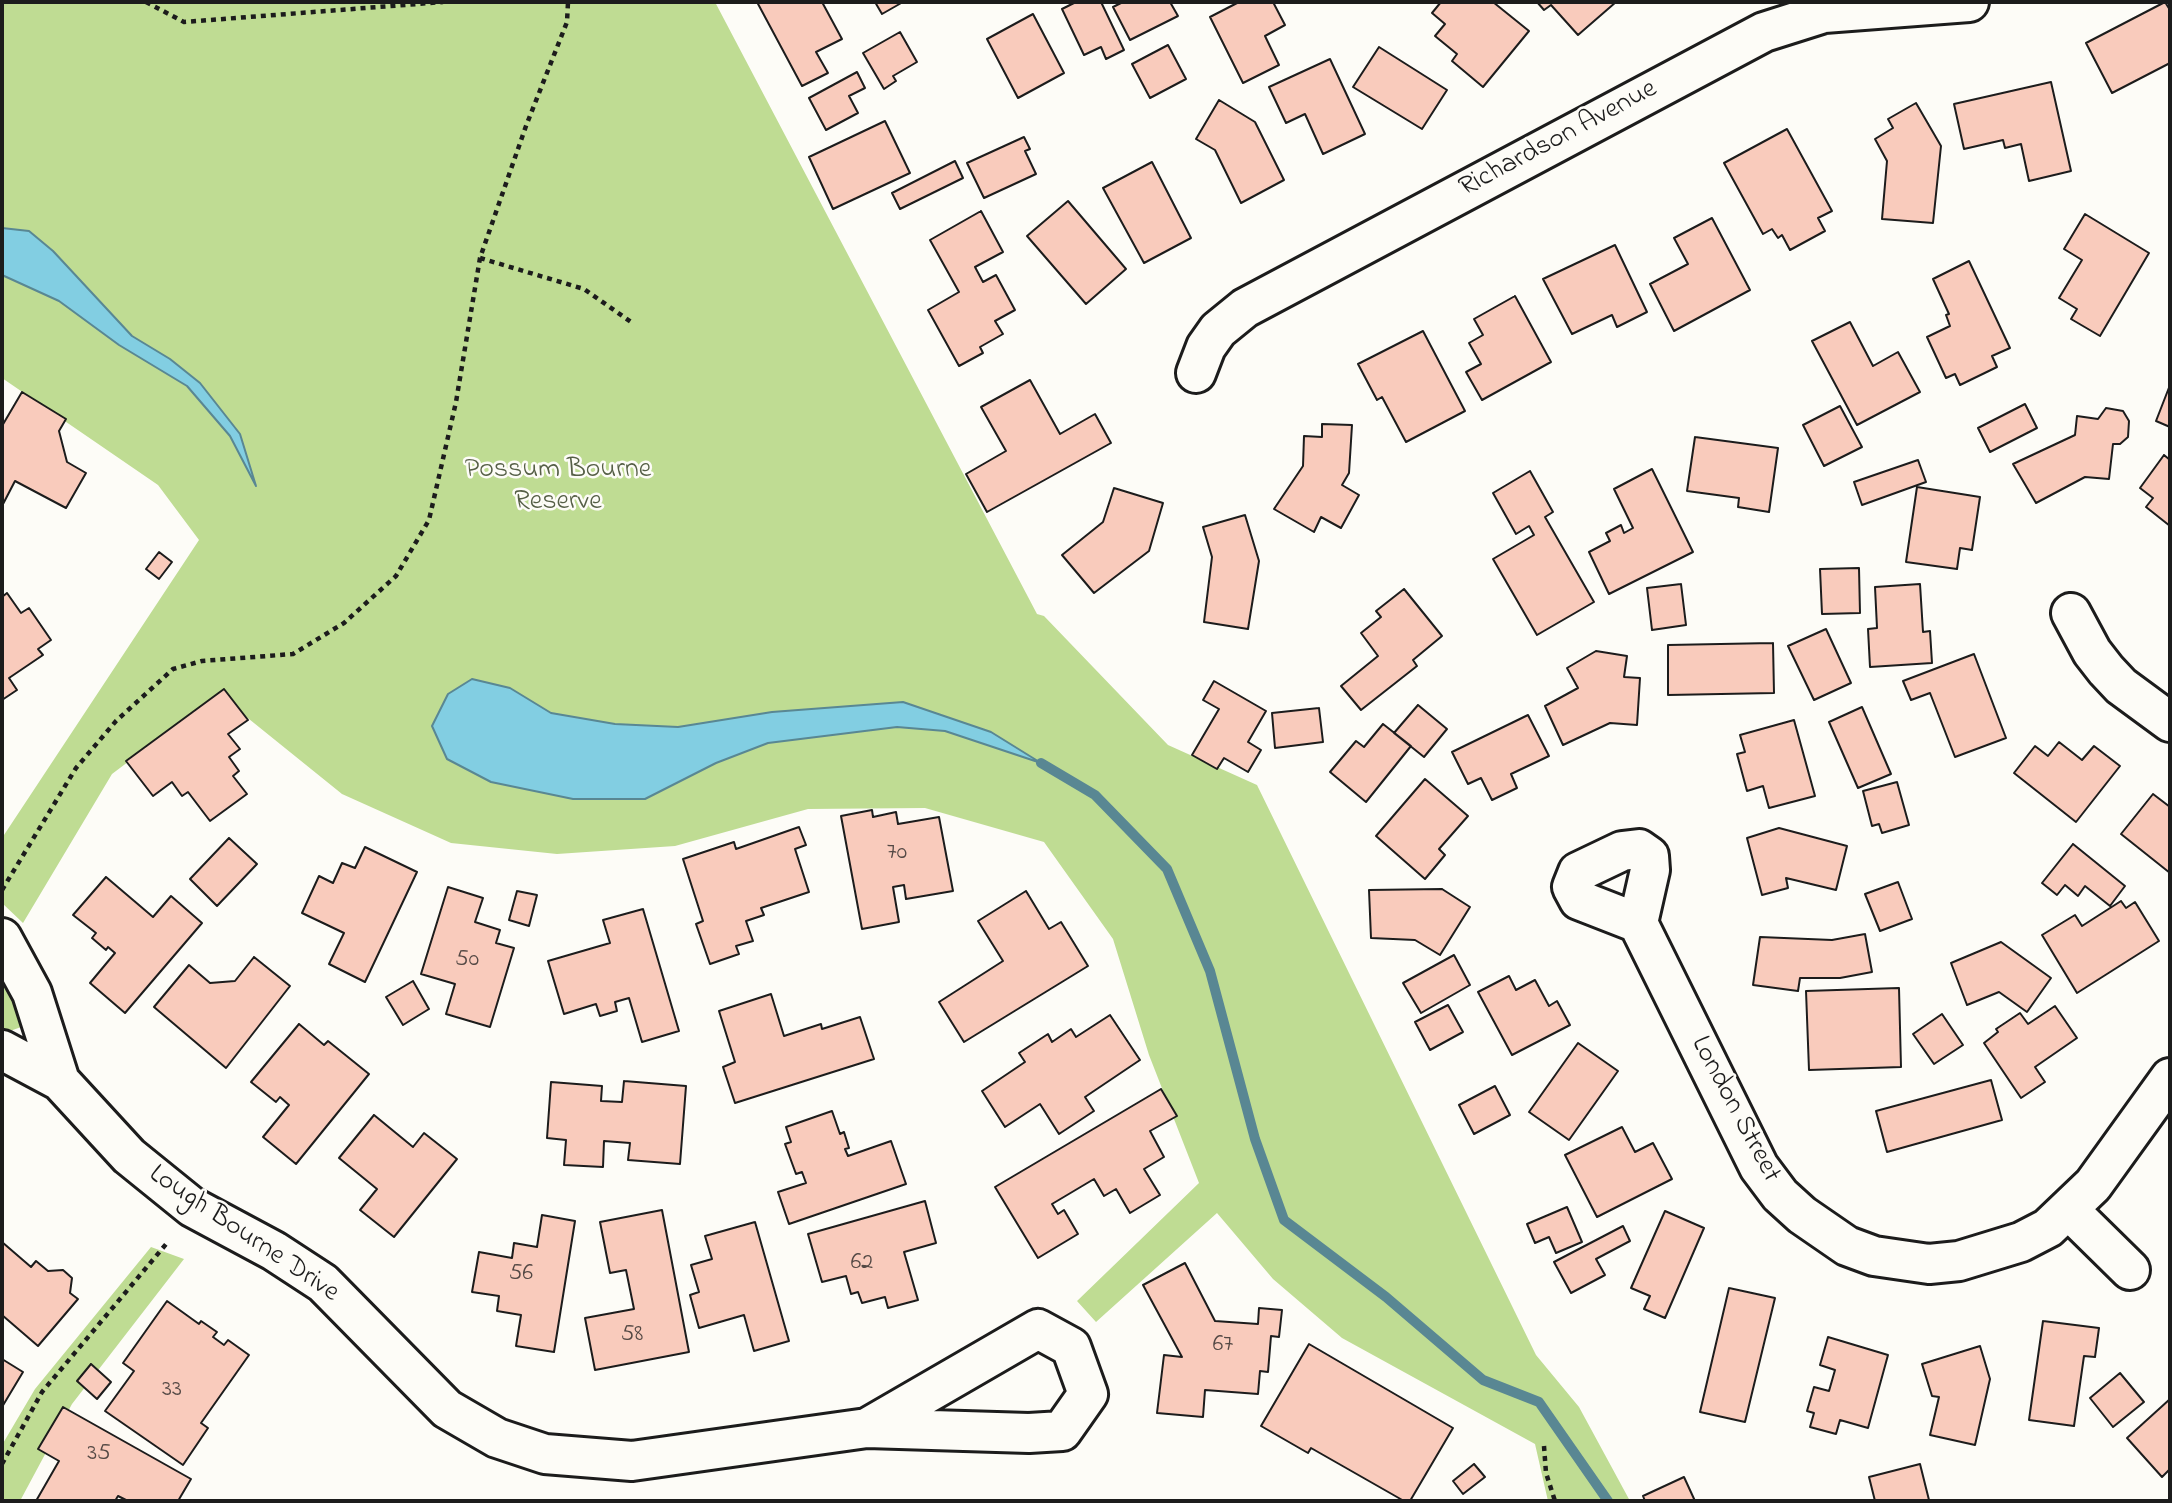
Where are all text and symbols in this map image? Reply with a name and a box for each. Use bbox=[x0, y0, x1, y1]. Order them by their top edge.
street label: Richardson Avenue bbox=[1454, 74, 1664, 206]
park label: Possum Bourne Reserve bbox=[465, 454, 651, 520]
house number: 70 bbox=[887, 840, 907, 868]
house number: 50 bbox=[455, 947, 479, 975]
street label: London Street bbox=[1682, 1031, 1786, 1189]
street label: Lough Bourne Drive bbox=[141, 1159, 345, 1311]
house number: 62 bbox=[851, 1250, 873, 1278]
house number: 56 bbox=[509, 1261, 533, 1289]
house number: 58 bbox=[621, 1322, 643, 1350]
house number: 67 bbox=[1213, 1332, 1233, 1360]
house number: 33 bbox=[162, 1377, 182, 1405]
house number: 35 bbox=[87, 1441, 111, 1469]

